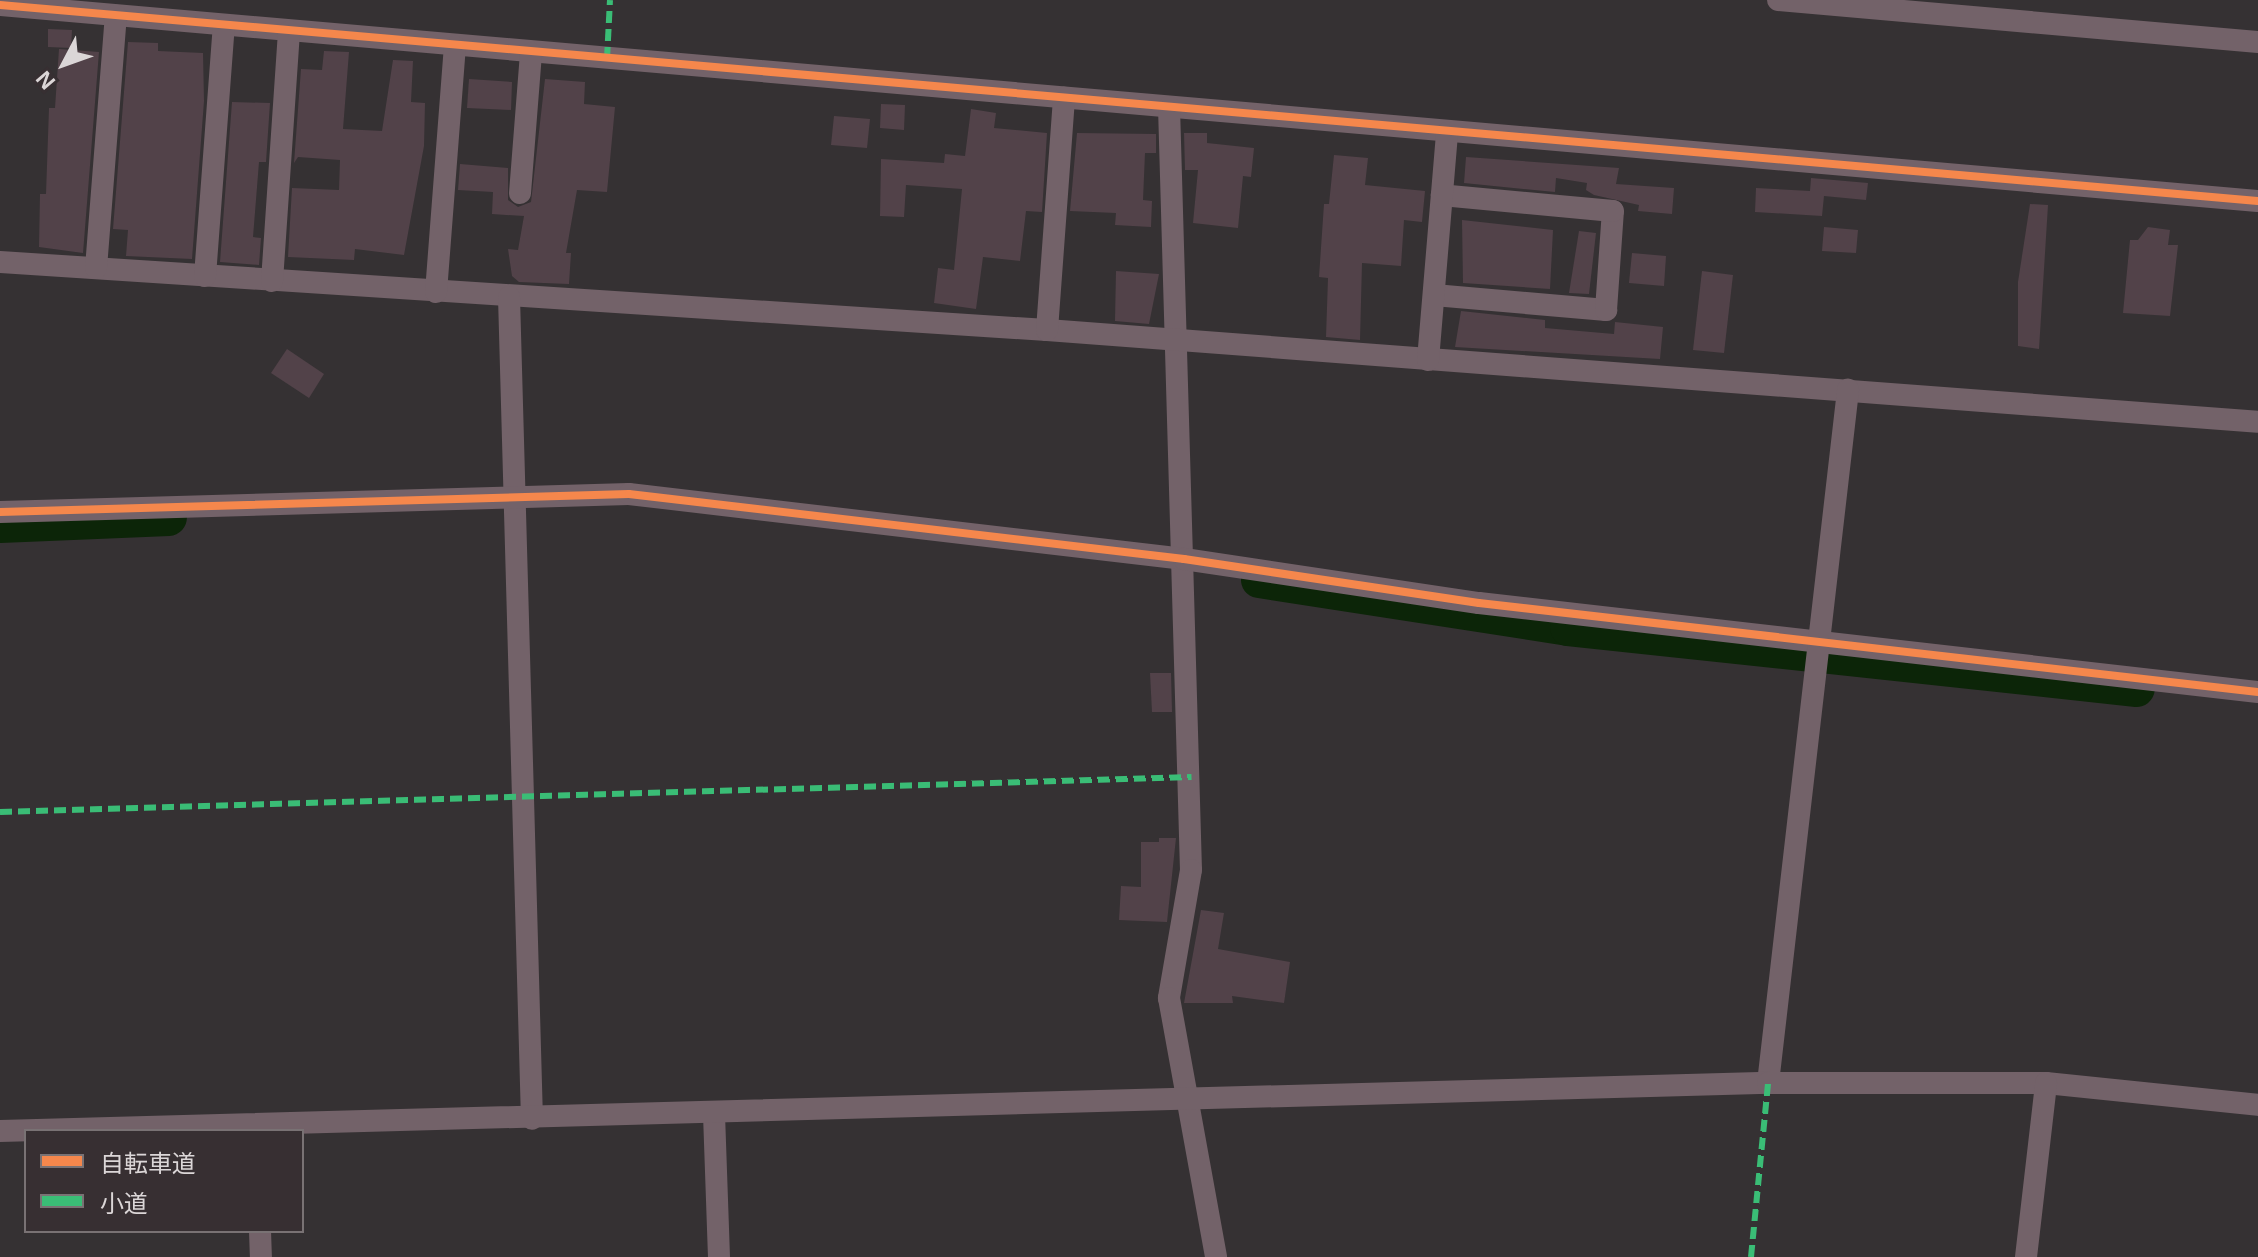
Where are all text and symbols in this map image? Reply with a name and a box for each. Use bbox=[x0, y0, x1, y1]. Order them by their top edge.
north arrow bbox=[24, 24, 104, 104]
text: N bbox=[31, 66, 60, 94]
legend bbox=[24, 1129, 304, 1233]
text: 自転車道 bbox=[100, 1150, 196, 1177]
text: 小道 bbox=[100, 1190, 148, 1217]

